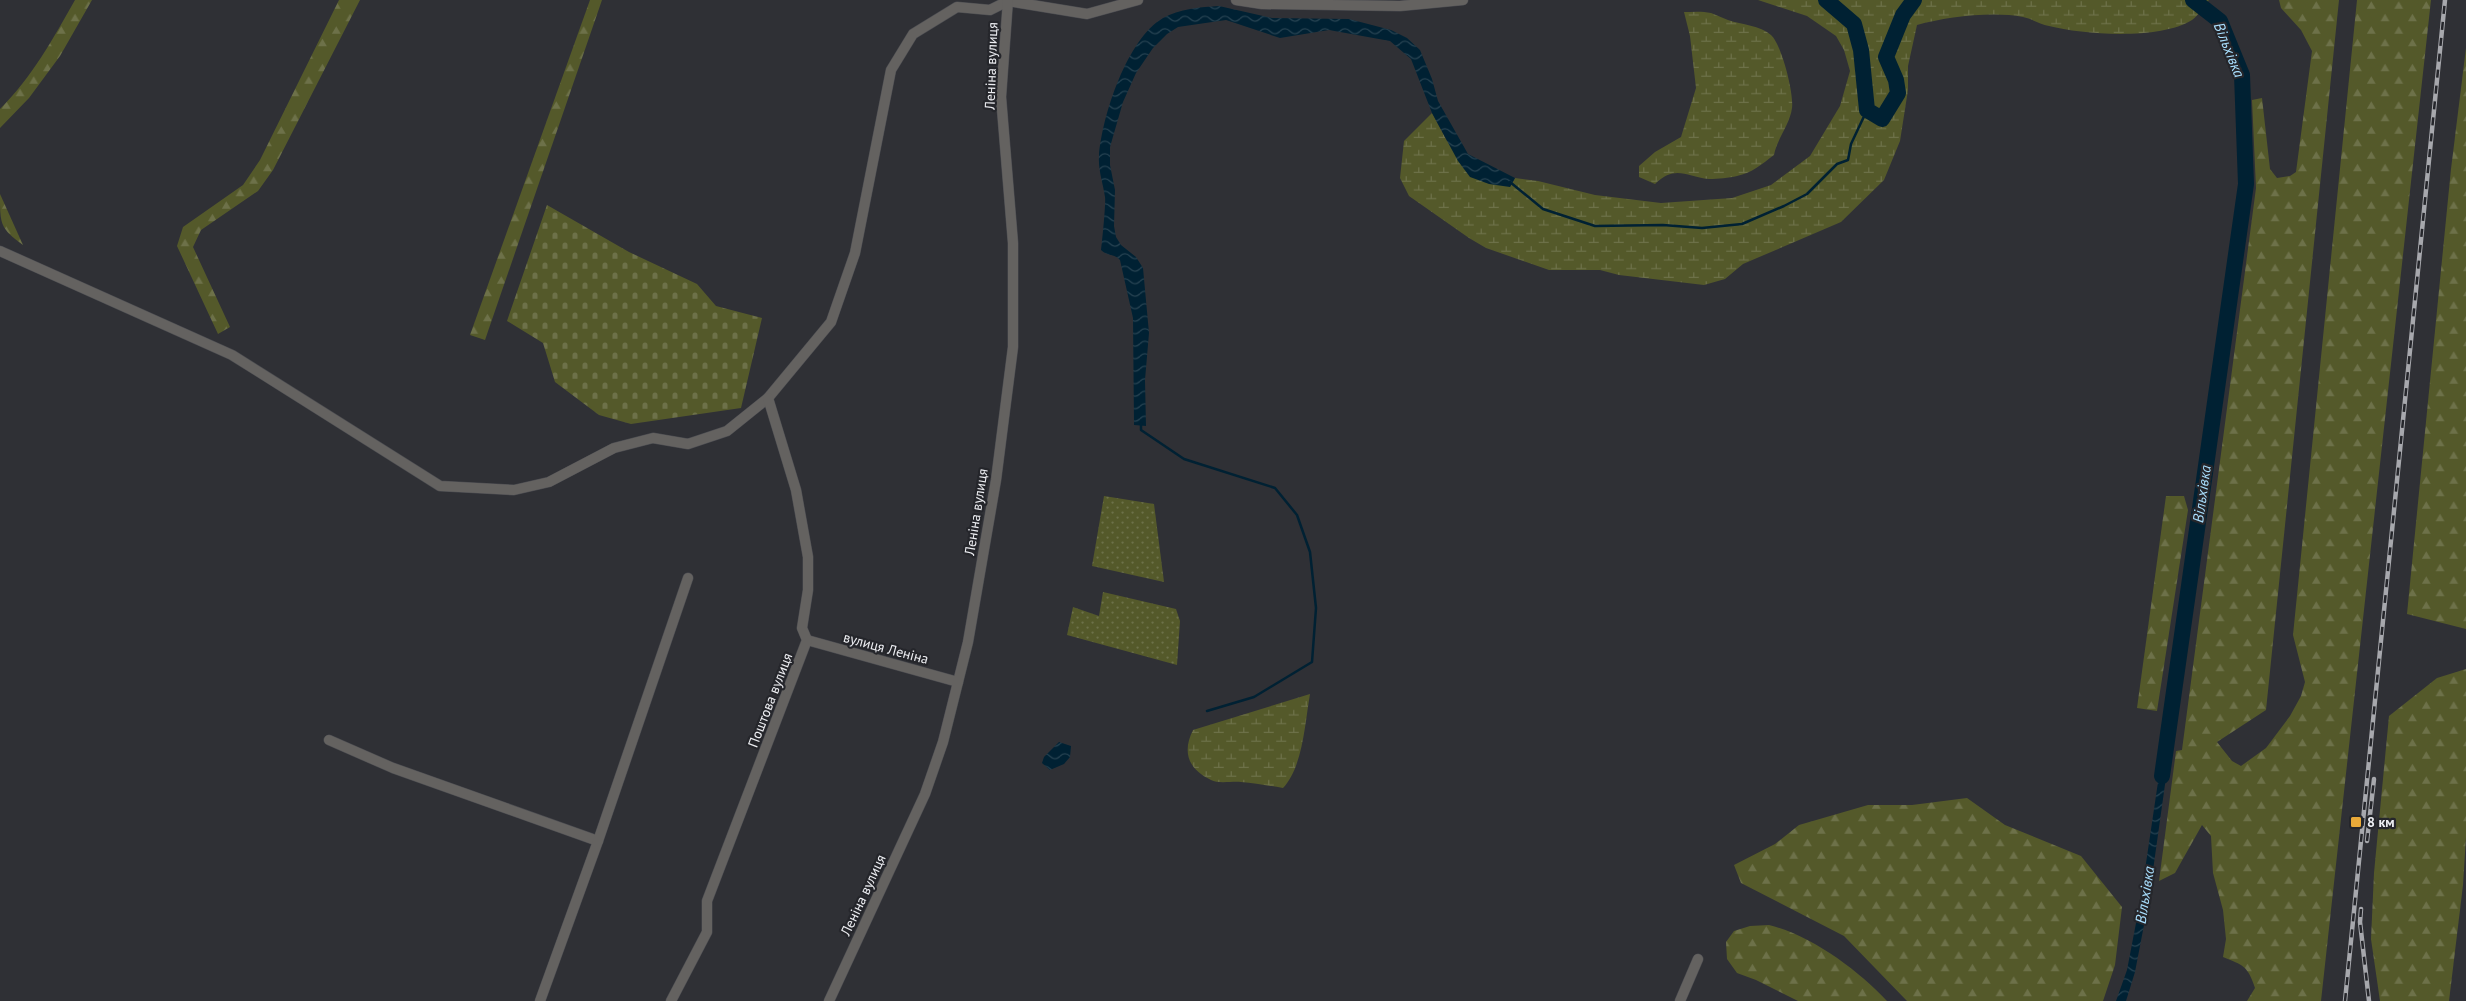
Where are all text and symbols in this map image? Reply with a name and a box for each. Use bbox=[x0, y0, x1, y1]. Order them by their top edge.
water label: Вільхівка bbox=[2210, 19, 2249, 81]
street label: Леніна вулиця bbox=[980, 22, 1002, 111]
water label: Вільхівка bbox=[2188, 463, 2215, 524]
street label: Леніна вулиця bbox=[960, 467, 992, 558]
street label: вулиця Леніна bbox=[841, 628, 931, 668]
street label: Поштова вулиця bbox=[744, 650, 796, 750]
place label: 8 км bbox=[2367, 813, 2395, 831]
marker: 8 км bbox=[2349, 815, 2363, 829]
street label: Леніна вулиця bbox=[836, 851, 890, 939]
water label: Вільхівка bbox=[2131, 864, 2159, 925]

